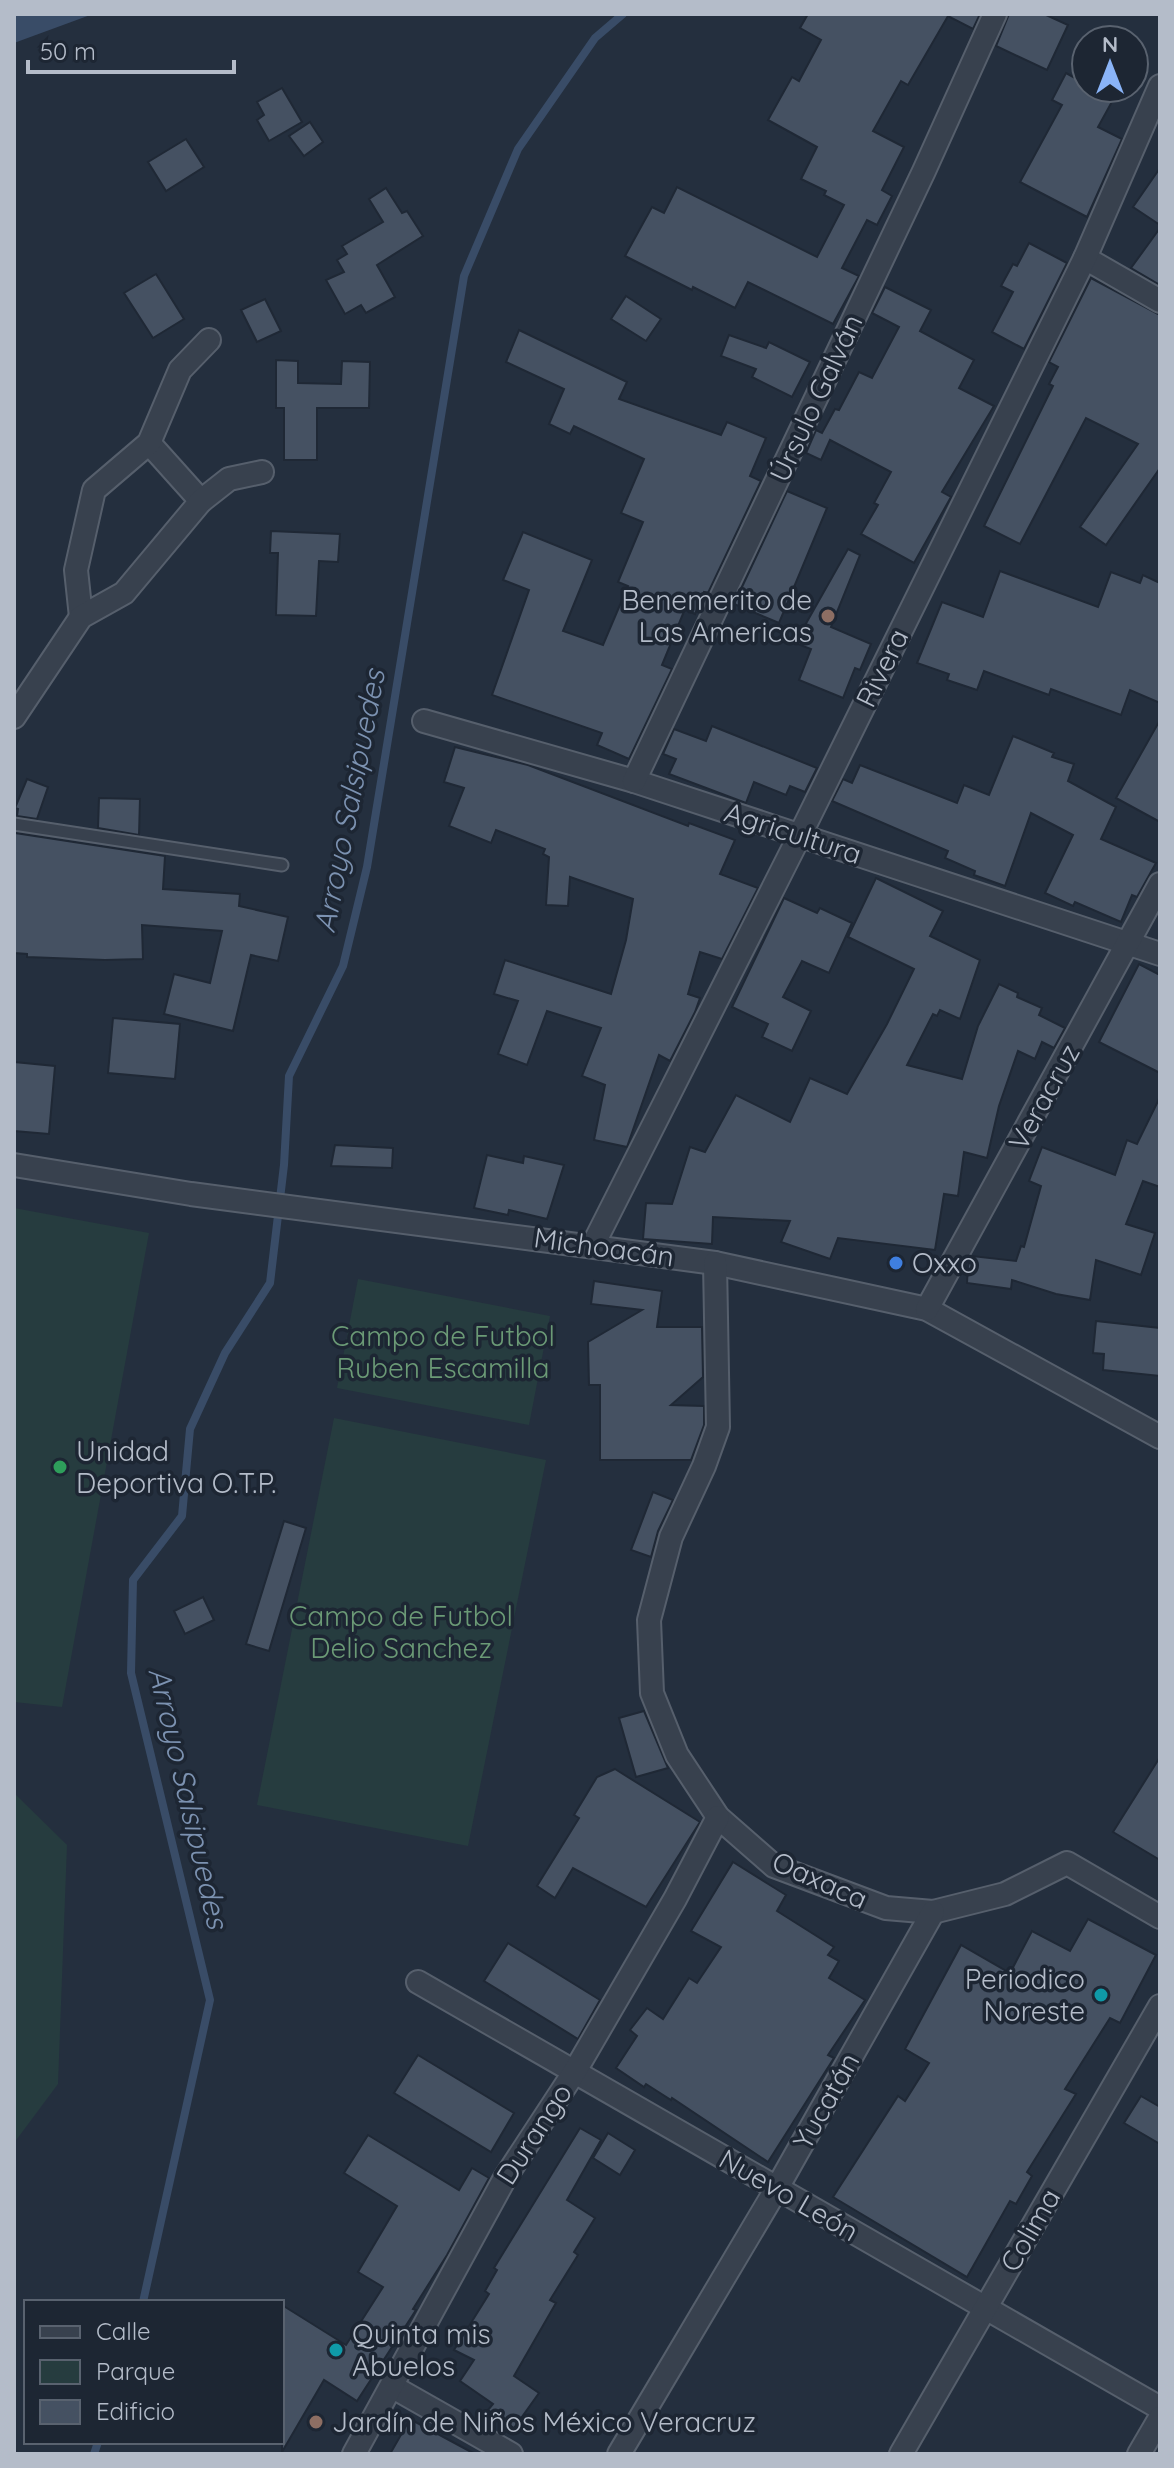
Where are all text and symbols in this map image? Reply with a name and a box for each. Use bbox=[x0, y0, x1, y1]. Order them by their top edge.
scale bar bbox=[28, 24, 234, 74]
north arrow bbox=[1070, 24, 1150, 104]
text: N bbox=[1102, 30, 1118, 58]
text: 50 m bbox=[40, 36, 96, 66]
street label: Úrsulo Galván bbox=[761, 308, 870, 487]
place label: Benemerito de Las Americas bbox=[621, 582, 812, 649]
marker: Benemerito de Las Americas bbox=[819, 607, 837, 625]
street label: Rivera bbox=[848, 623, 915, 713]
water label: Arroyo Salsipuedes bbox=[305, 664, 394, 935]
street label: Agricultura bbox=[720, 794, 866, 871]
street label: Veracruz bbox=[1000, 1038, 1087, 1156]
street label: Michoacán bbox=[532, 1219, 676, 1274]
place label: Oxxo bbox=[912, 1245, 977, 1280]
marker: Oxxo bbox=[887, 1254, 905, 1272]
park label: Campo de Futbol Ruben Escamilla bbox=[331, 1318, 555, 1385]
place label: Unidad Deportiva O.T.P. bbox=[76, 1433, 276, 1500]
marker: Unidad Deportiva O.T.P. bbox=[51, 1458, 69, 1476]
park label: Campo de Futbol Delio Sanchez bbox=[289, 1598, 513, 1665]
water label: Arroyo Salsipuedes bbox=[140, 1663, 238, 1934]
street label: Oaxaca bbox=[767, 1843, 873, 1916]
place label: Periodico Noreste bbox=[965, 1961, 1085, 2028]
marker: Periodico Noreste bbox=[1092, 1986, 1110, 2004]
street label: Yucatán bbox=[785, 2046, 866, 2155]
street label: Durango bbox=[488, 2077, 579, 2191]
street label: Nuevo León bbox=[713, 2141, 865, 2248]
street label: Colima bbox=[992, 2182, 1067, 2278]
legend bbox=[24, 2300, 284, 2444]
text: Calle bbox=[96, 2316, 151, 2346]
place label: Quinta mis Abuelos bbox=[352, 2316, 491, 2383]
marker: Quinta mis Abuelos bbox=[327, 2341, 345, 2359]
text: Parque bbox=[96, 2356, 175, 2386]
text: Edificio bbox=[96, 2396, 175, 2426]
place label: Jardín de Niños México Veracruz bbox=[332, 2404, 756, 2439]
marker: Jardín de Niños México Veracruz bbox=[307, 2413, 325, 2431]

